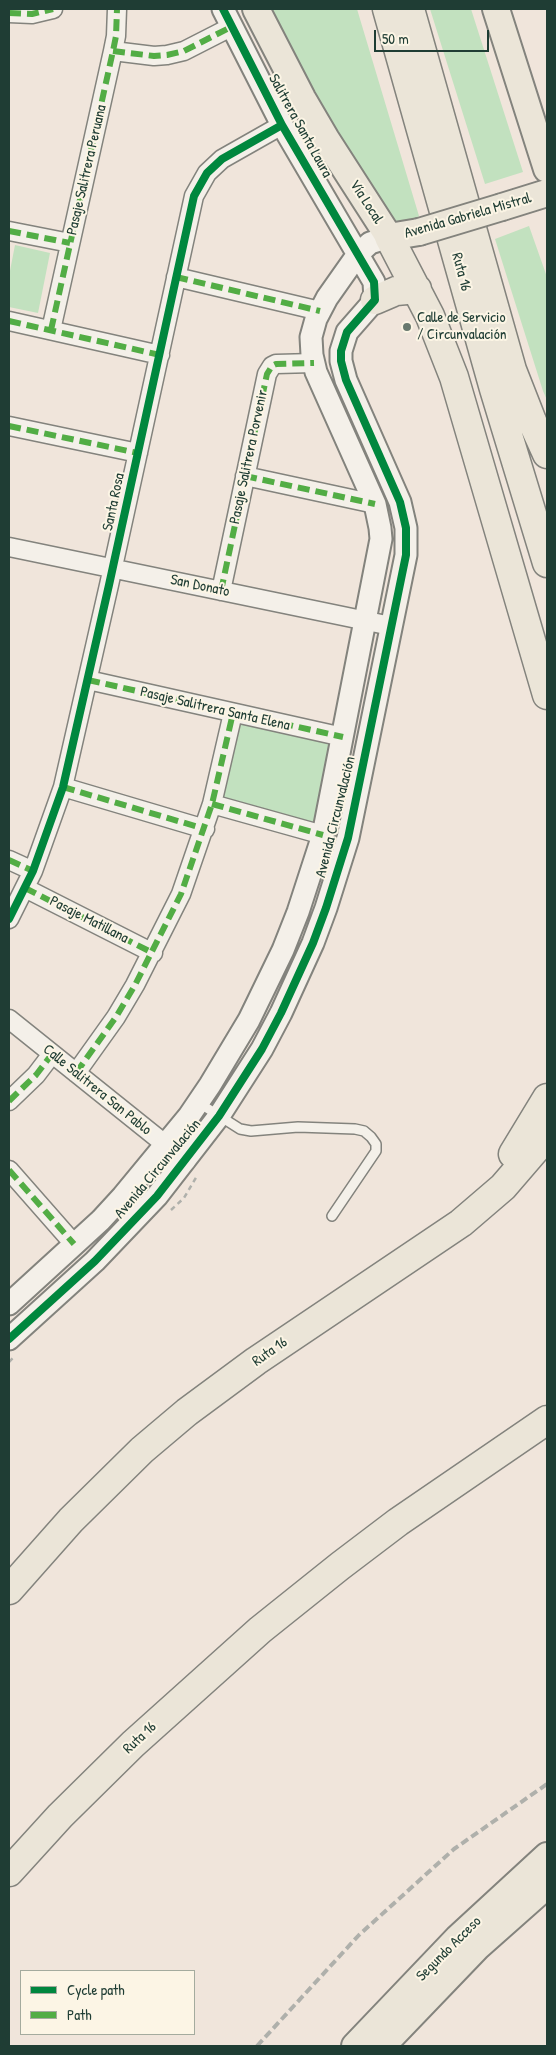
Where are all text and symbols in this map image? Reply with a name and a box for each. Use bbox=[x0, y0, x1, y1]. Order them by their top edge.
scale bar bbox=[376, 20, 491, 52]
text: 50 m bbox=[382, 28, 409, 49]
street label: Salitrera Santa Laura bbox=[264, 71, 336, 181]
street label: Pasaje Salitrera Peruana bbox=[63, 103, 111, 237]
street label: Vía Local bbox=[345, 177, 387, 227]
street label: Avenida Gabriela Mistral bbox=[402, 189, 534, 243]
street label: Ruta 16 bbox=[447, 251, 475, 293]
place label: Calle de Servicio / Circunvalación bbox=[417, 309, 507, 344]
marker: Calle de Servicio / Circunvalación bbox=[401, 321, 413, 333]
street label: Pasaje Salitrera Porvenir bbox=[226, 388, 272, 526]
street label: Santa Rosa bbox=[99, 471, 129, 533]
street label: San Donato bbox=[169, 571, 231, 601]
street label: Pasaje Salitrera Santa Elena bbox=[138, 683, 292, 735]
street label: Avenida Circunvalación bbox=[312, 755, 360, 879]
street label: Pasaje Matillana bbox=[47, 892, 131, 948]
street label: Calle Salitrera San Pablo bbox=[39, 1041, 155, 1139]
street label: Avenida Circunvalación bbox=[111, 1116, 205, 1222]
street label: Ruta 16 bbox=[249, 1334, 291, 1370]
street label: Ruta 16 bbox=[120, 1718, 160, 1758]
street label: Segundo Acceso bbox=[413, 1913, 485, 1985]
legend bbox=[20, 1970, 195, 2035]
text: Cycle path bbox=[67, 1979, 125, 2000]
text: Path bbox=[67, 2004, 92, 2025]

